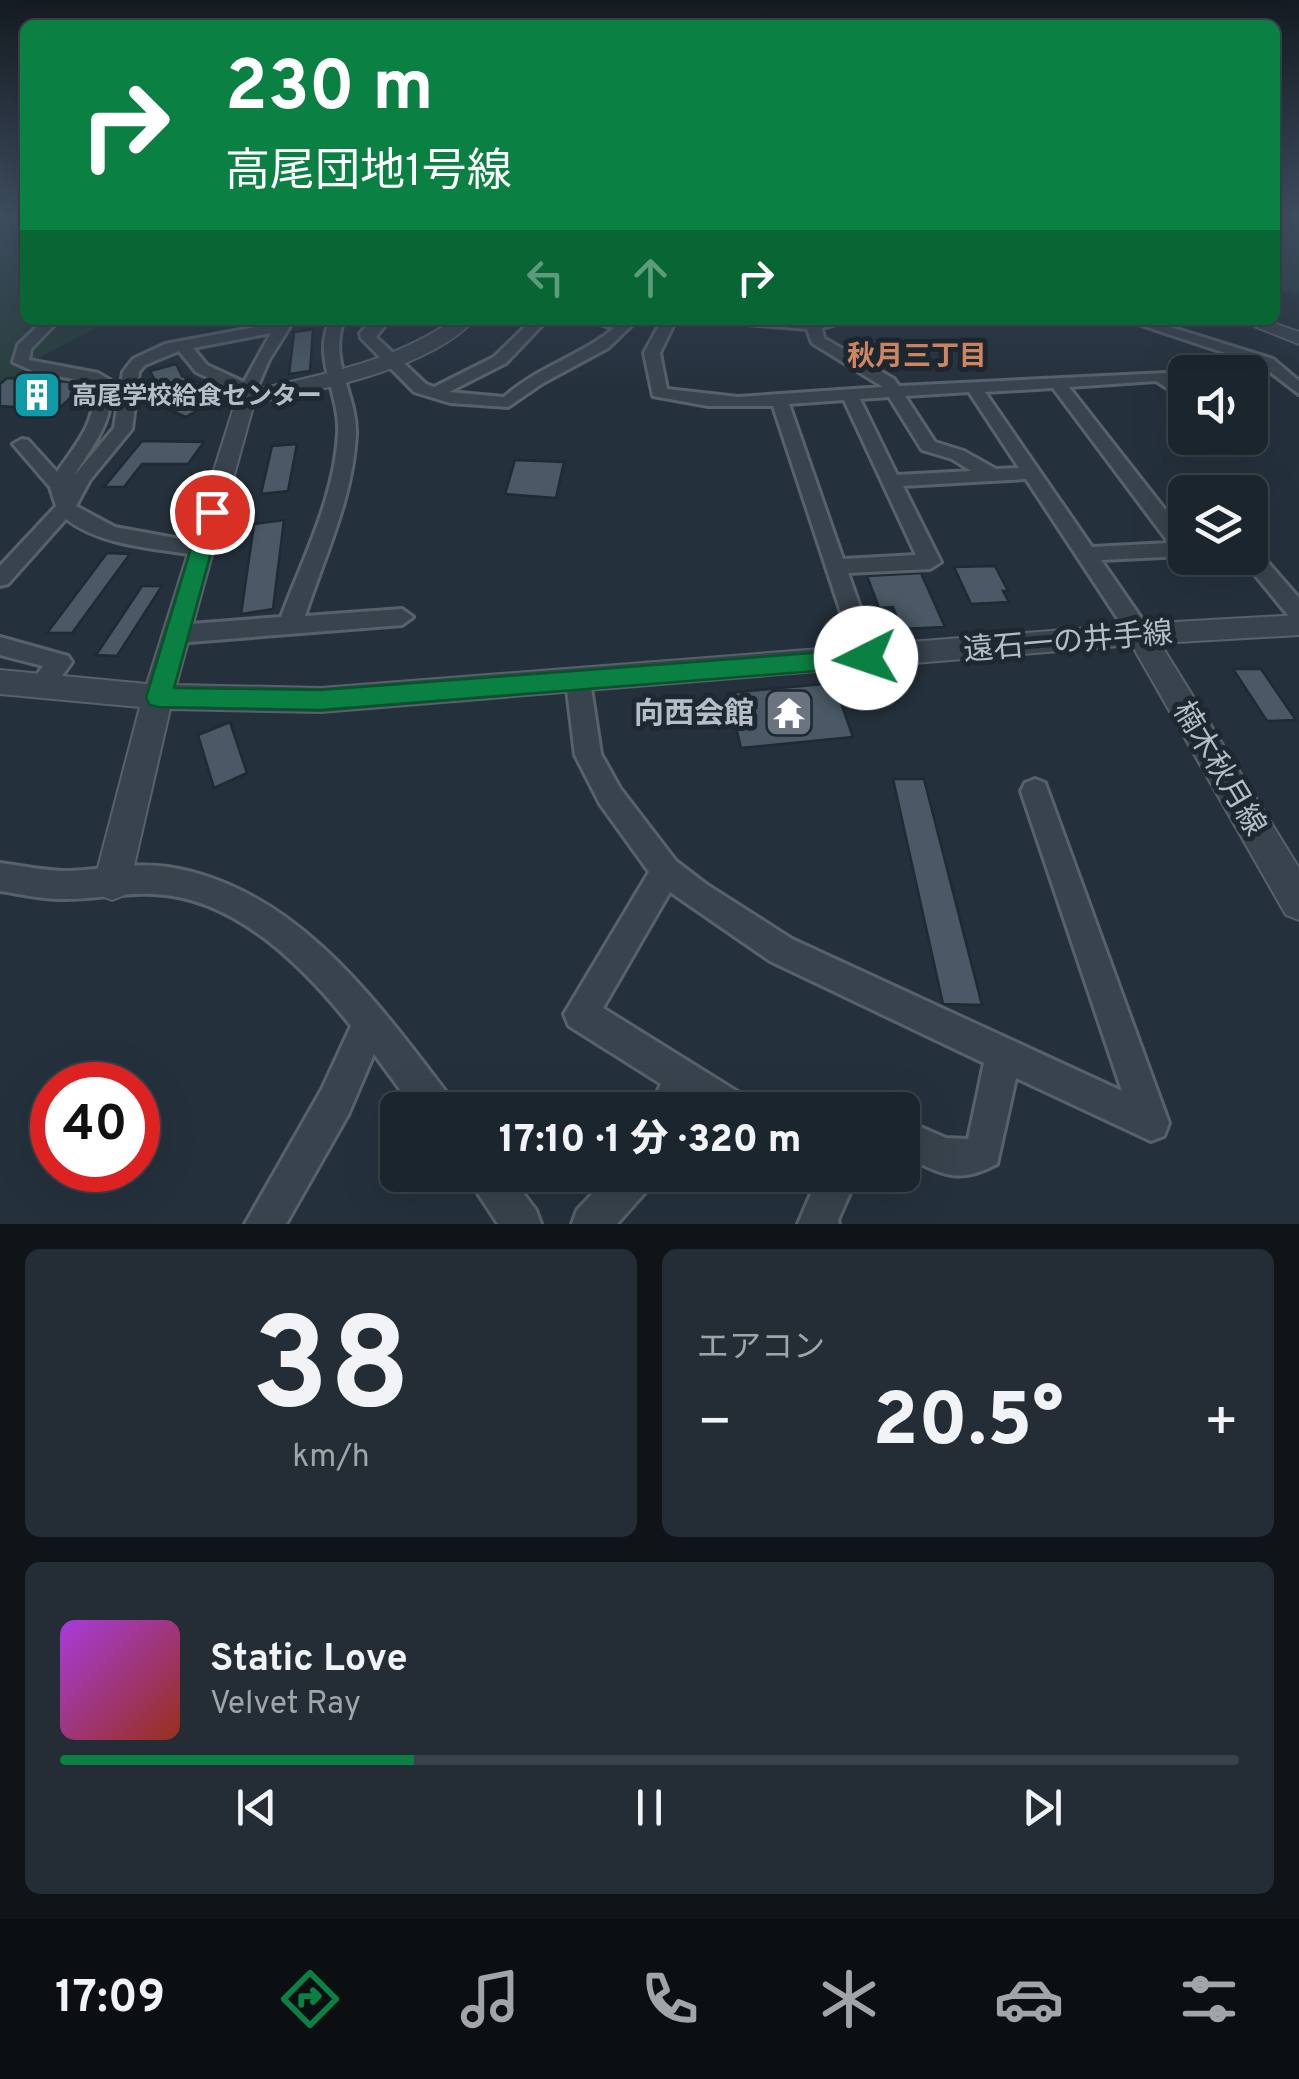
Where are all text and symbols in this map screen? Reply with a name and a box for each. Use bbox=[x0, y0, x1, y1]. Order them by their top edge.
text: 230 m bbox=[225, 46, 434, 135]
icon: right bbox=[60, 60, 190, 190]
text: 高尾団地1号線 bbox=[225, 145, 512, 202]
icon: left bbox=[518, 250, 573, 305]
icon: ahead bbox=[623, 250, 678, 305]
icon: right bbox=[728, 250, 783, 305]
district label: 秋月三丁目 bbox=[847, 340, 987, 376]
map controls bbox=[1168, 355, 1268, 575]
button: sound bbox=[1168, 355, 1268, 455]
building icon: 高尾学校給食センター bbox=[11, 369, 63, 421]
place label: 高尾学校給食センター bbox=[72, 382, 322, 414]
pin bbox=[170, 470, 255, 555]
button: layers bbox=[1168, 475, 1268, 575]
icon: arrive bbox=[185, 485, 240, 540]
position arrow bbox=[814, 606, 918, 710]
street label: 遠石一の井手線 bbox=[962, 616, 1174, 671]
temple icon: 向西会館 bbox=[763, 687, 815, 739]
street label: 楠木秋月線 bbox=[1163, 695, 1272, 843]
place label: 向西会館 bbox=[634, 697, 754, 734]
speed limit sign: 40 bbox=[30, 1062, 160, 1192]
text: 17:10 · 1 分 · 320 m bbox=[499, 1117, 801, 1166]
text: 38 bbox=[251, 1290, 411, 1455]
text: エアコン bbox=[697, 1329, 825, 1369]
text: 20.5° bbox=[872, 1377, 1064, 1472]
text: − bbox=[697, 1390, 732, 1460]
text: + bbox=[1204, 1390, 1239, 1460]
text: km/h bbox=[292, 1438, 370, 1478]
text: Static Love bbox=[210, 1636, 408, 1685]
text: Velvet Ray bbox=[210, 1685, 361, 1725]
icon: previous bbox=[229, 1780, 284, 1835]
icon: pause bbox=[622, 1780, 677, 1835]
icon: next bbox=[1015, 1780, 1070, 1835]
icon: directions bbox=[275, 1964, 345, 2034]
icon: music bbox=[455, 1964, 525, 2034]
icon: phone bbox=[635, 1964, 705, 2034]
icon: climate bbox=[814, 1964, 884, 2034]
icon: car bbox=[994, 1964, 1064, 2034]
icon: filters bbox=[1174, 1964, 1244, 2034]
text: 17:09 bbox=[55, 1971, 165, 2028]

